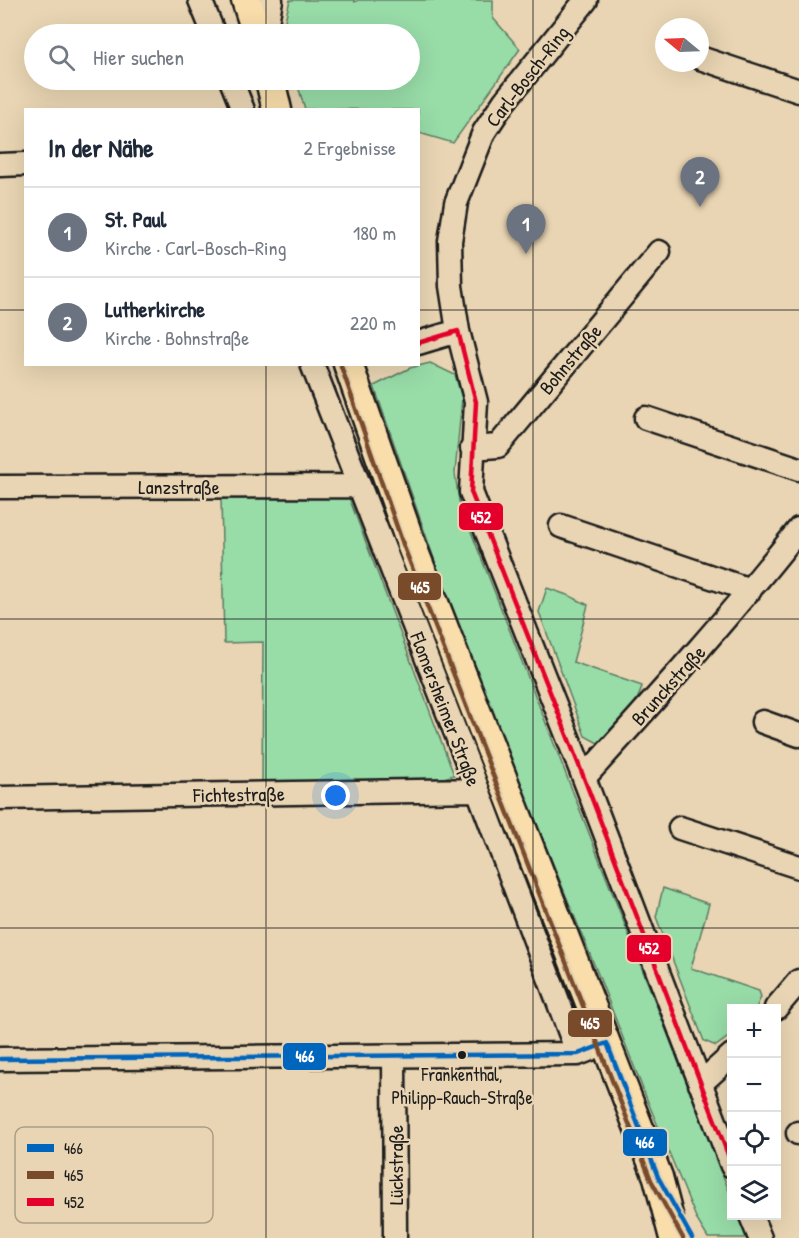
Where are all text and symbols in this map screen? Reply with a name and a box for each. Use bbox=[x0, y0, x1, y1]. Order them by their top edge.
north arrow bbox=[655, 18, 709, 72]
street label: Carl-Bosch-Ring bbox=[479, 20, 575, 132]
search box bbox=[24, 24, 420, 90]
icon: search bbox=[45, 41, 78, 74]
text: Hier suchen bbox=[93, 42, 184, 72]
text: In der Nähe bbox=[48, 130, 154, 165]
text: 2 Ergebnisse bbox=[304, 134, 396, 161]
pin: 2 bbox=[680, 158, 720, 207]
text: St. Paul bbox=[105, 204, 166, 234]
pin: 1 bbox=[506, 204, 546, 254]
text: 1 bbox=[64, 219, 71, 246]
text: 180 m bbox=[353, 219, 396, 246]
text: Kirche · Carl-Bosch-Ring bbox=[105, 234, 287, 261]
text: Lutherkirche bbox=[105, 294, 205, 324]
text: 2 bbox=[63, 309, 72, 336]
text: 220 m bbox=[350, 309, 396, 336]
street label: Bohnstraße bbox=[533, 318, 607, 400]
text: Kirche · Bohnstraße bbox=[105, 324, 249, 351]
street label: Lanzstraße bbox=[138, 473, 220, 500]
line badge: 452 bbox=[458, 502, 504, 531]
text: 452 bbox=[471, 506, 492, 528]
line badge: 465 bbox=[397, 572, 442, 601]
text: 465 bbox=[410, 576, 430, 598]
street label: Flomersheimer Straße bbox=[404, 627, 488, 790]
street label: Brunckstraße bbox=[625, 639, 711, 731]
street label: Fichtestraße bbox=[192, 780, 285, 808]
your location bbox=[321, 781, 350, 810]
line badge: 452 bbox=[626, 934, 672, 963]
text: 452 bbox=[639, 937, 660, 959]
map controls bbox=[727, 1004, 781, 1220]
button: + bbox=[727, 1004, 781, 1058]
line badge: 465 bbox=[567, 1009, 613, 1038]
text: 465 bbox=[580, 1012, 600, 1034]
line badge: 466 bbox=[282, 1042, 327, 1071]
text: 466 bbox=[296, 1045, 315, 1067]
marker: Frankenthal, Philipp-Rauch-Straße bbox=[456, 1049, 468, 1061]
button: − bbox=[727, 1058, 781, 1112]
place label: Frankenthal, Philipp-Rauch-Straße bbox=[391, 1062, 533, 1110]
button: locate bbox=[727, 1112, 781, 1166]
street label: Lückstraße bbox=[382, 1125, 409, 1205]
legend bbox=[15, 1127, 213, 1223]
line badge: 466 bbox=[622, 1128, 668, 1157]
text: 466 bbox=[636, 1131, 655, 1153]
text: 466 bbox=[64, 1137, 83, 1159]
text: 465 bbox=[64, 1164, 83, 1186]
button: layers bbox=[727, 1166, 781, 1220]
text: 452 bbox=[64, 1191, 85, 1213]

